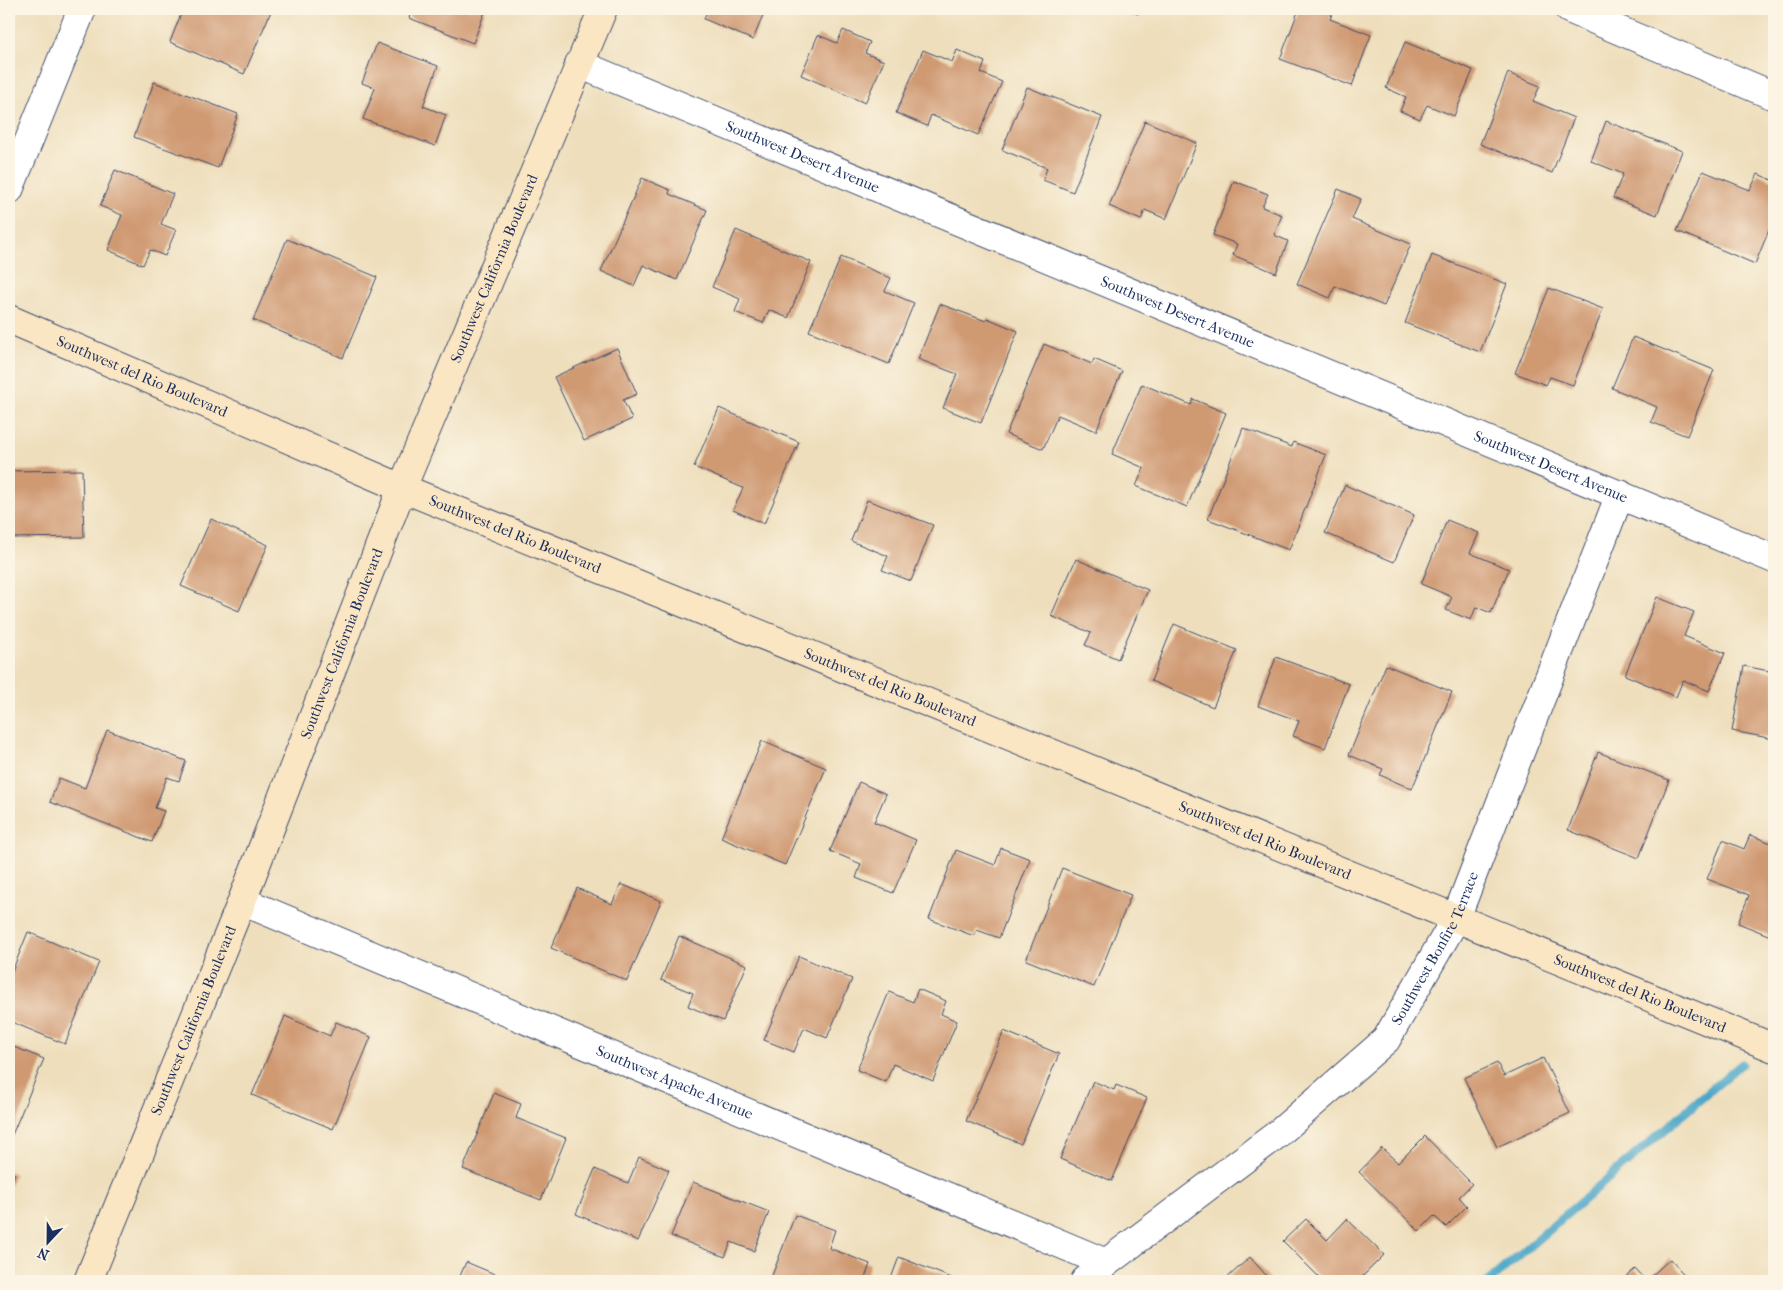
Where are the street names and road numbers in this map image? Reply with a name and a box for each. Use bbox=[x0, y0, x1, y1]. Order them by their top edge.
street label: Southwest Desert Avenue bbox=[723, 117, 883, 197]
street label: Southwest California Boulevard bbox=[447, 171, 542, 365]
street label: Southwest Desert Avenue bbox=[1098, 272, 1258, 352]
street label: Southwest del Rio Boulevard bbox=[54, 332, 231, 421]
street label: Southwest Desert Avenue bbox=[1471, 427, 1631, 507]
street label: Southwest del Rio Boulevard bbox=[426, 491, 605, 578]
street label: Southwest California Boulevard bbox=[297, 545, 387, 741]
street label: Southwest del Rio Boulevard bbox=[801, 644, 980, 731]
street label: Southwest del Rio Boulevard bbox=[1176, 797, 1355, 884]
street label: Southwest Bonfire Terrace bbox=[1387, 869, 1482, 1028]
street label: Southwest California Boulevard bbox=[147, 922, 240, 1118]
street label: Southwest del Rio Boulevard bbox=[1551, 950, 1730, 1037]
street label: Southwest Apache Avenue bbox=[593, 1041, 756, 1123]

